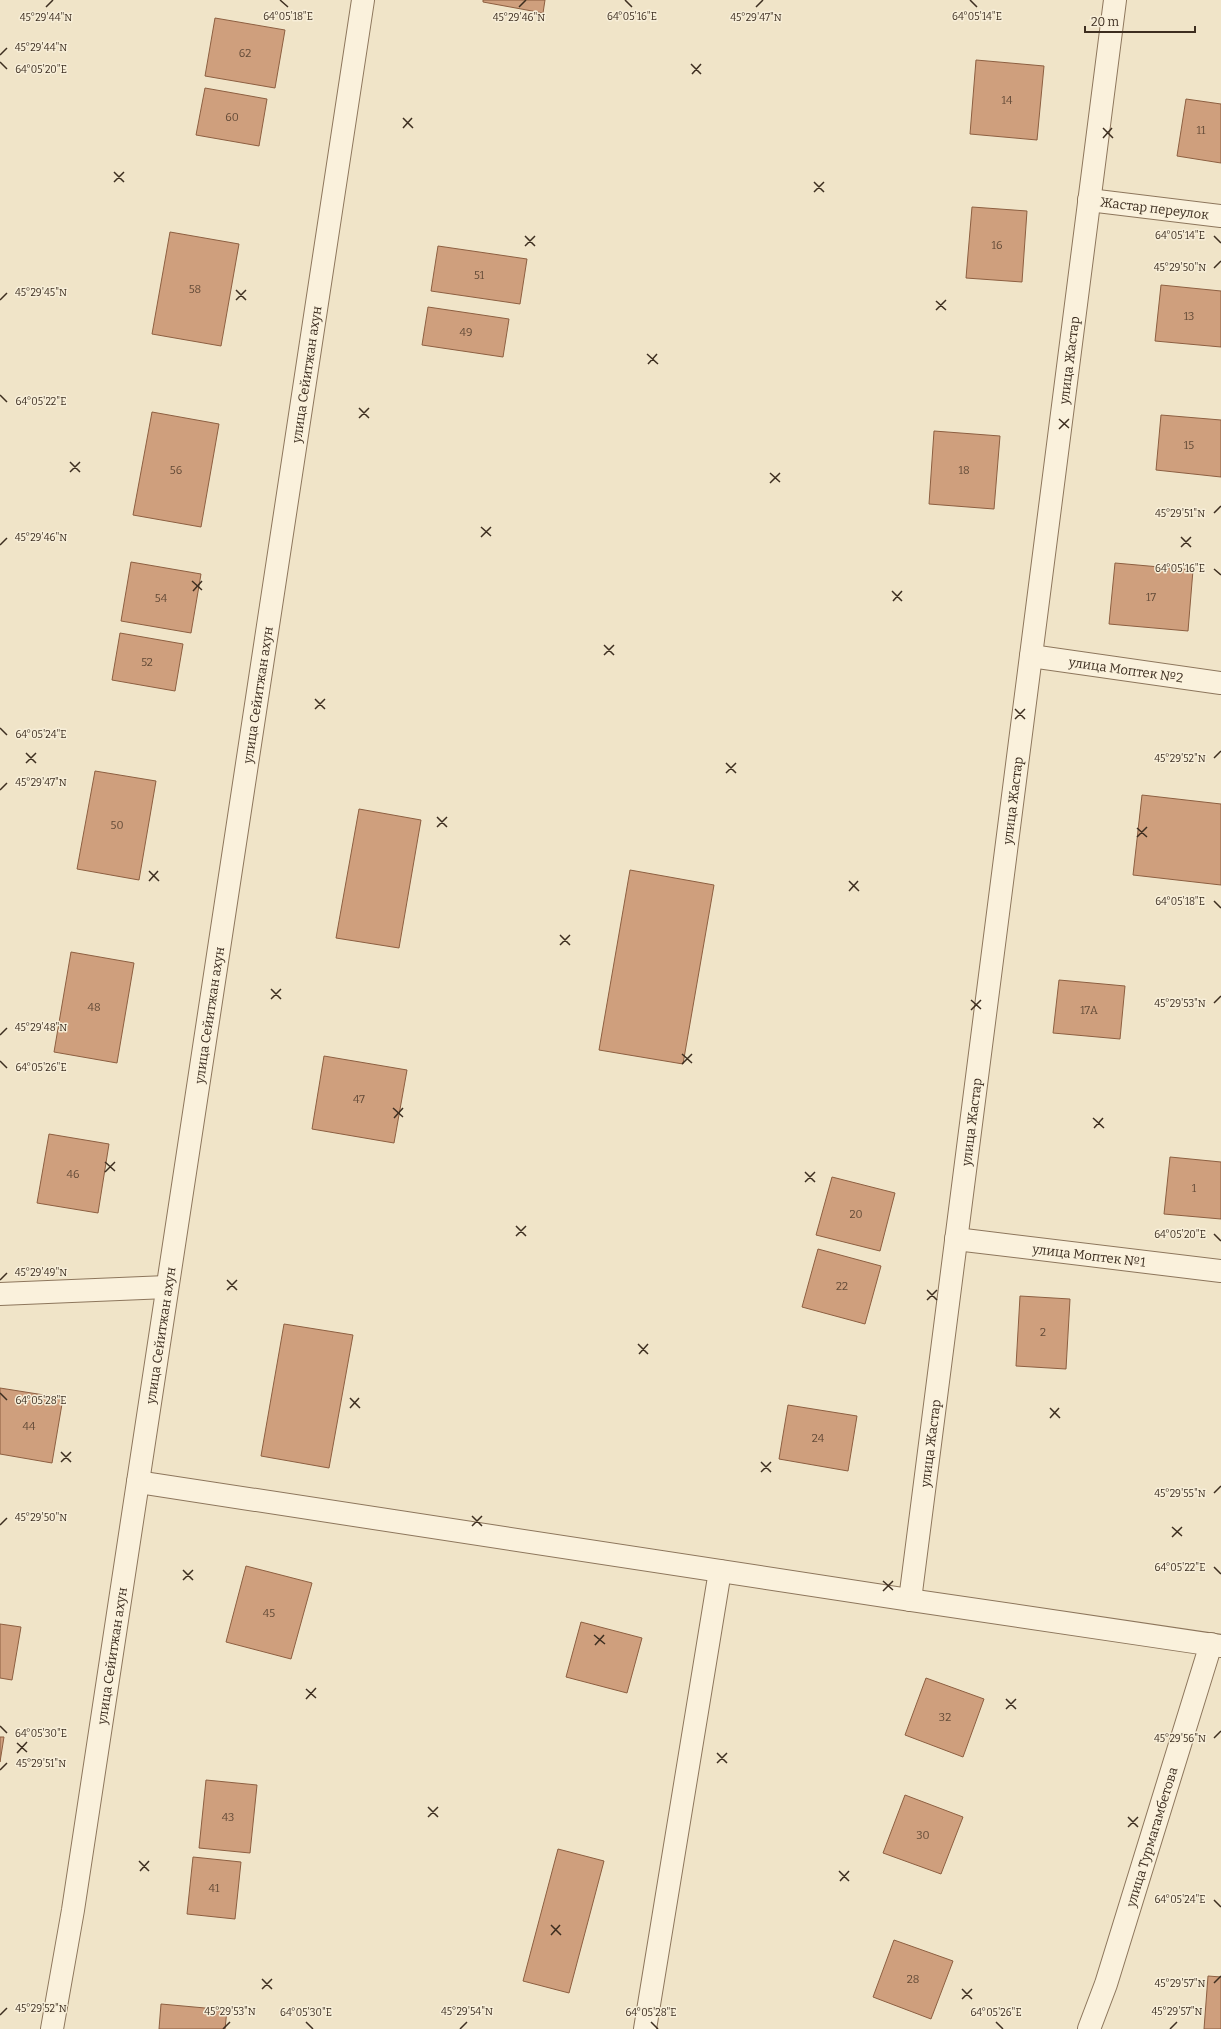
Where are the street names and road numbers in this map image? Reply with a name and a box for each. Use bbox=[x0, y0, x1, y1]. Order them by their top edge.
street label: Жастар переулок bbox=[1099, 194, 1210, 223]
street label: улица Сейитжан ахун bbox=[289, 305, 325, 445]
street label: улица Жастар bbox=[1056, 315, 1082, 406]
street label: улица Сейитжан ахун bbox=[240, 625, 276, 765]
street label: улица Моптек №2 bbox=[1067, 654, 1184, 686]
street label: улица Жастар bbox=[1000, 756, 1026, 846]
street label: улица Сейитжан ахун bbox=[191, 945, 227, 1086]
street label: улица Жастар bbox=[959, 1077, 985, 1168]
street label: улица Моптек №1 bbox=[1031, 1241, 1147, 1270]
street label: улица Сейитжан ахун bbox=[143, 1266, 179, 1406]
street label: улица Жастар bbox=[917, 1398, 944, 1489]
street label: улица Сейитжан ахун bbox=[94, 1586, 130, 1726]
street label: улица Турмагамбетова bbox=[1123, 1765, 1181, 1910]

